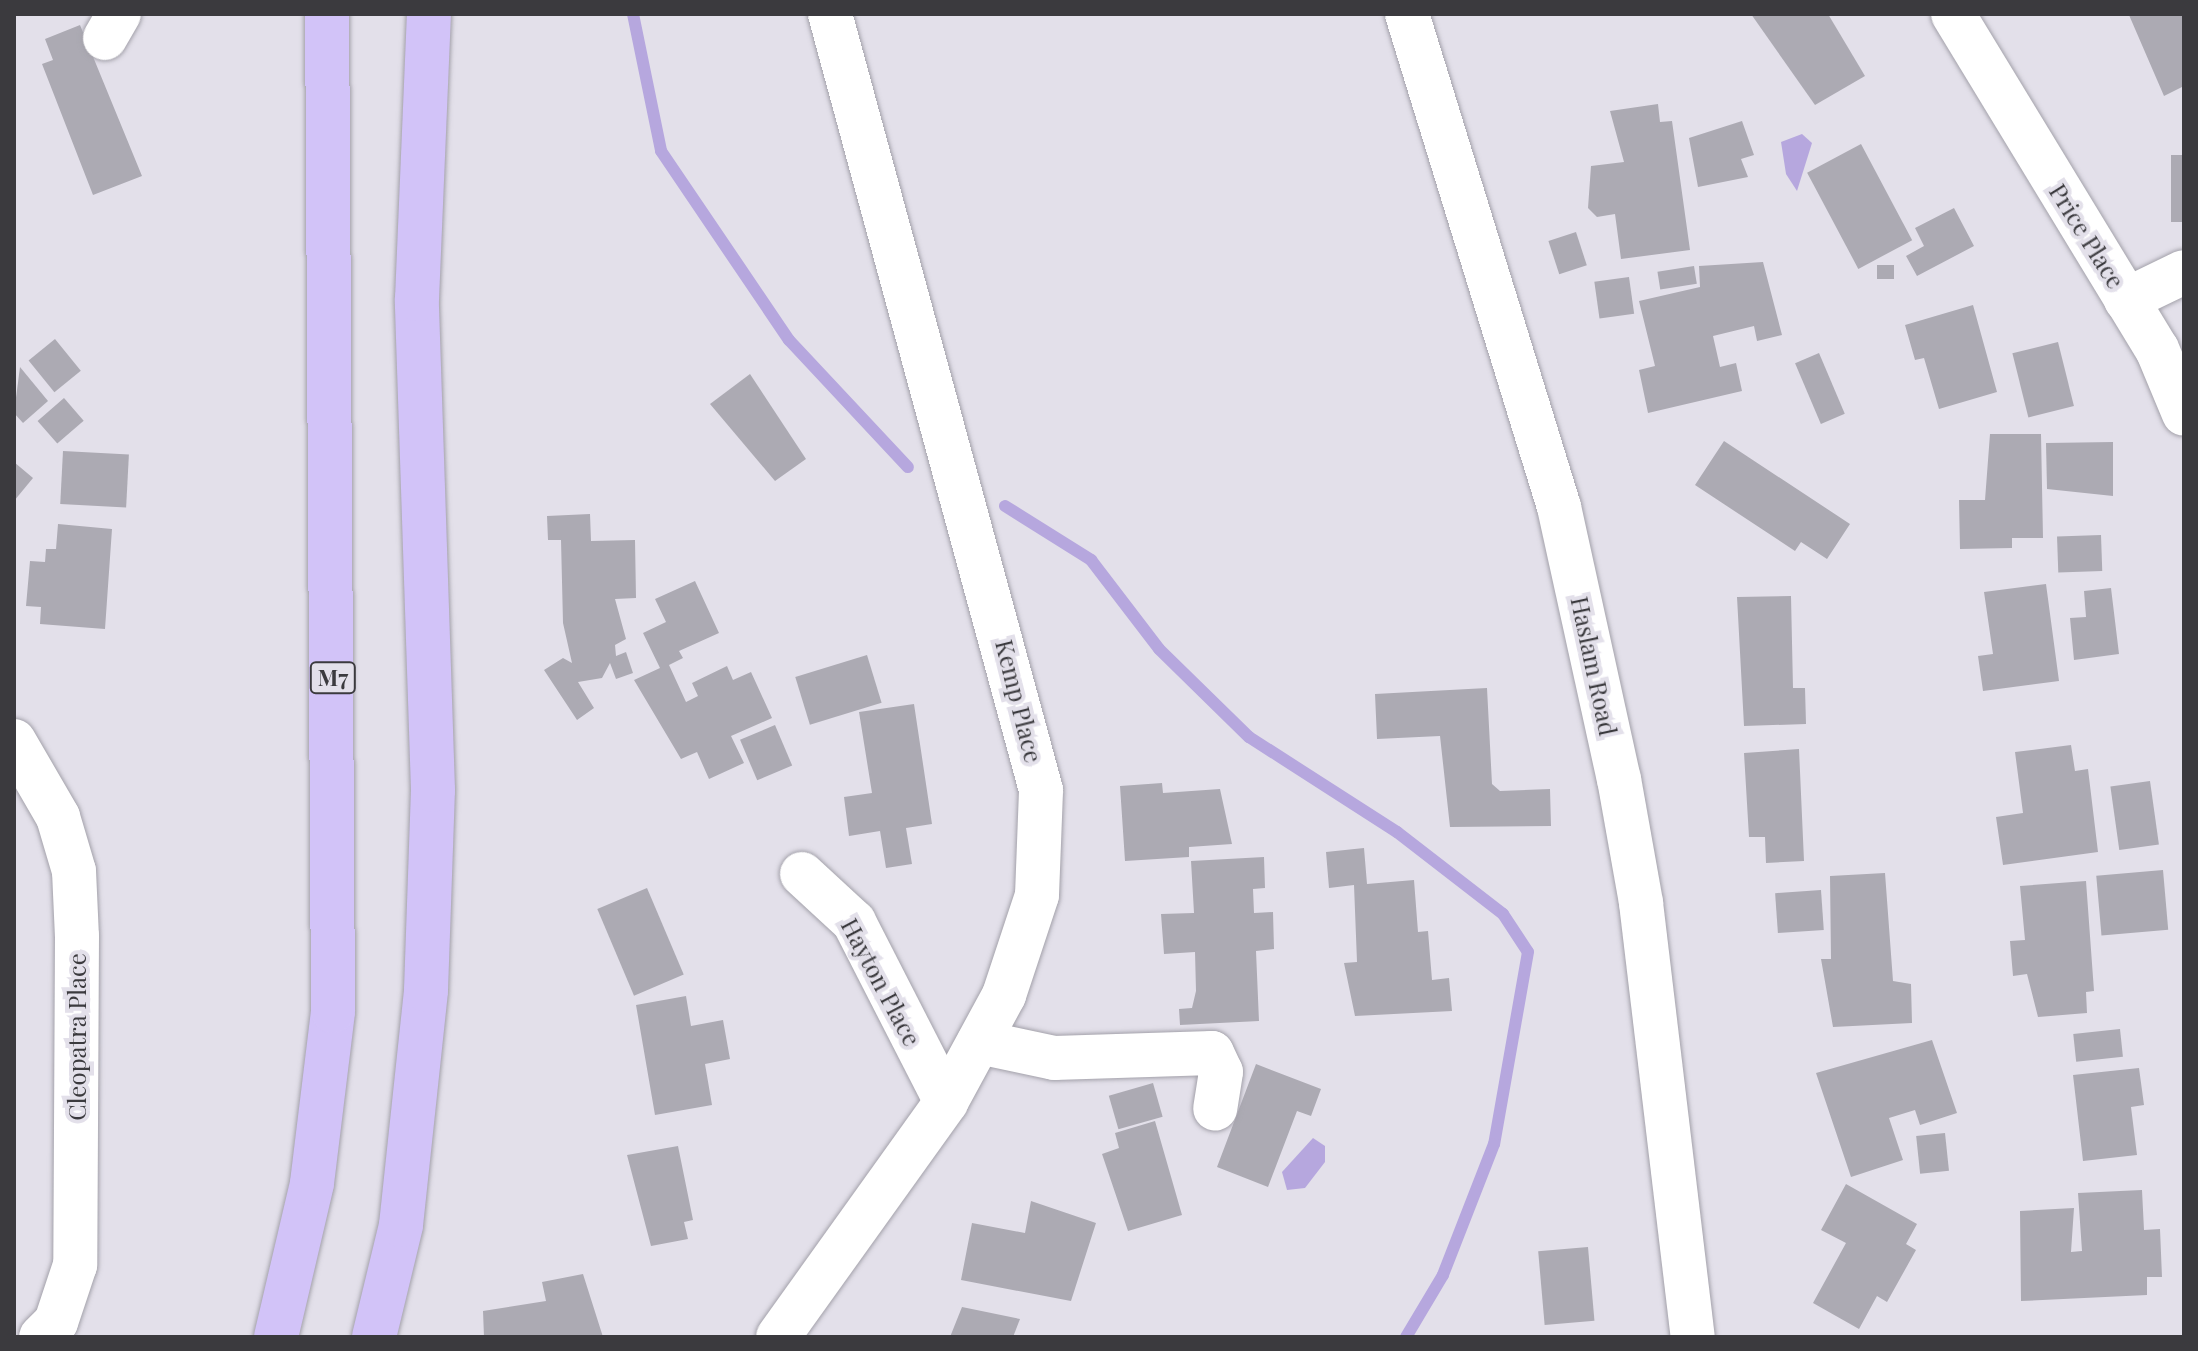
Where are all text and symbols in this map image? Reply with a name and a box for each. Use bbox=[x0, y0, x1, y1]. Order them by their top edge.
street label: Price Place bbox=[2044, 178, 2130, 294]
street label: Haslam Road bbox=[1565, 594, 1623, 738]
street label: Kemp Place bbox=[990, 637, 1048, 765]
road number: M7 bbox=[309, 660, 357, 696]
street label: Hayton Place bbox=[835, 913, 927, 1051]
street label: Cleopatra Place bbox=[63, 953, 91, 1121]

